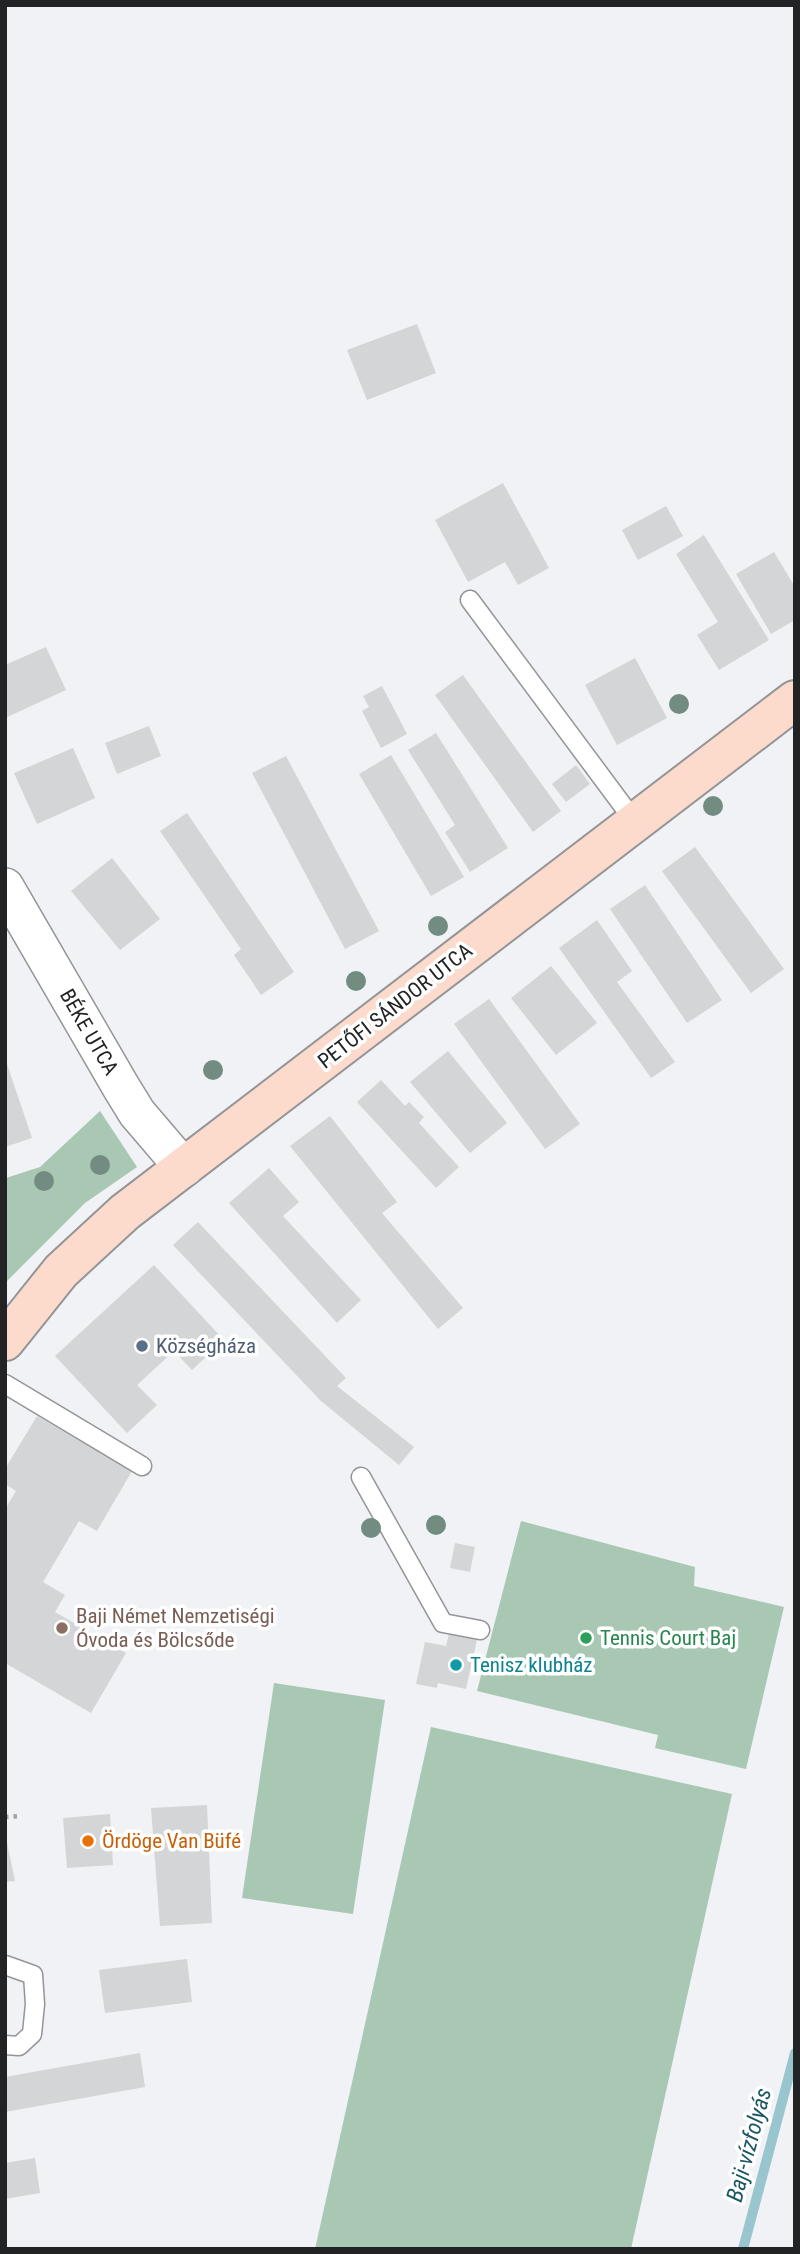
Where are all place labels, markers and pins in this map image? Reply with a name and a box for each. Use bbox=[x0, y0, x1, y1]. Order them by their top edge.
place label: Községháza bbox=[156, 1334, 256, 1358]
marker: Községháza bbox=[134, 1338, 150, 1354]
place label: Baji Német Nemzetiségi Óvoda és Bölcsőde bbox=[76, 1604, 275, 1652]
marker: Baji Német Nemzetiségi Óvoda és Bölcsőde bbox=[54, 1620, 70, 1636]
place label: Tennis Court Baj bbox=[600, 1626, 736, 1650]
marker: Tennis Court Baj bbox=[578, 1630, 594, 1646]
place label: Tenisz klubház bbox=[470, 1653, 593, 1677]
marker: Tenisz klubház bbox=[448, 1657, 464, 1673]
place label: Ördöge Van Büfé bbox=[102, 1829, 241, 1853]
marker: Ördöge Van Büfé bbox=[80, 1833, 96, 1849]

